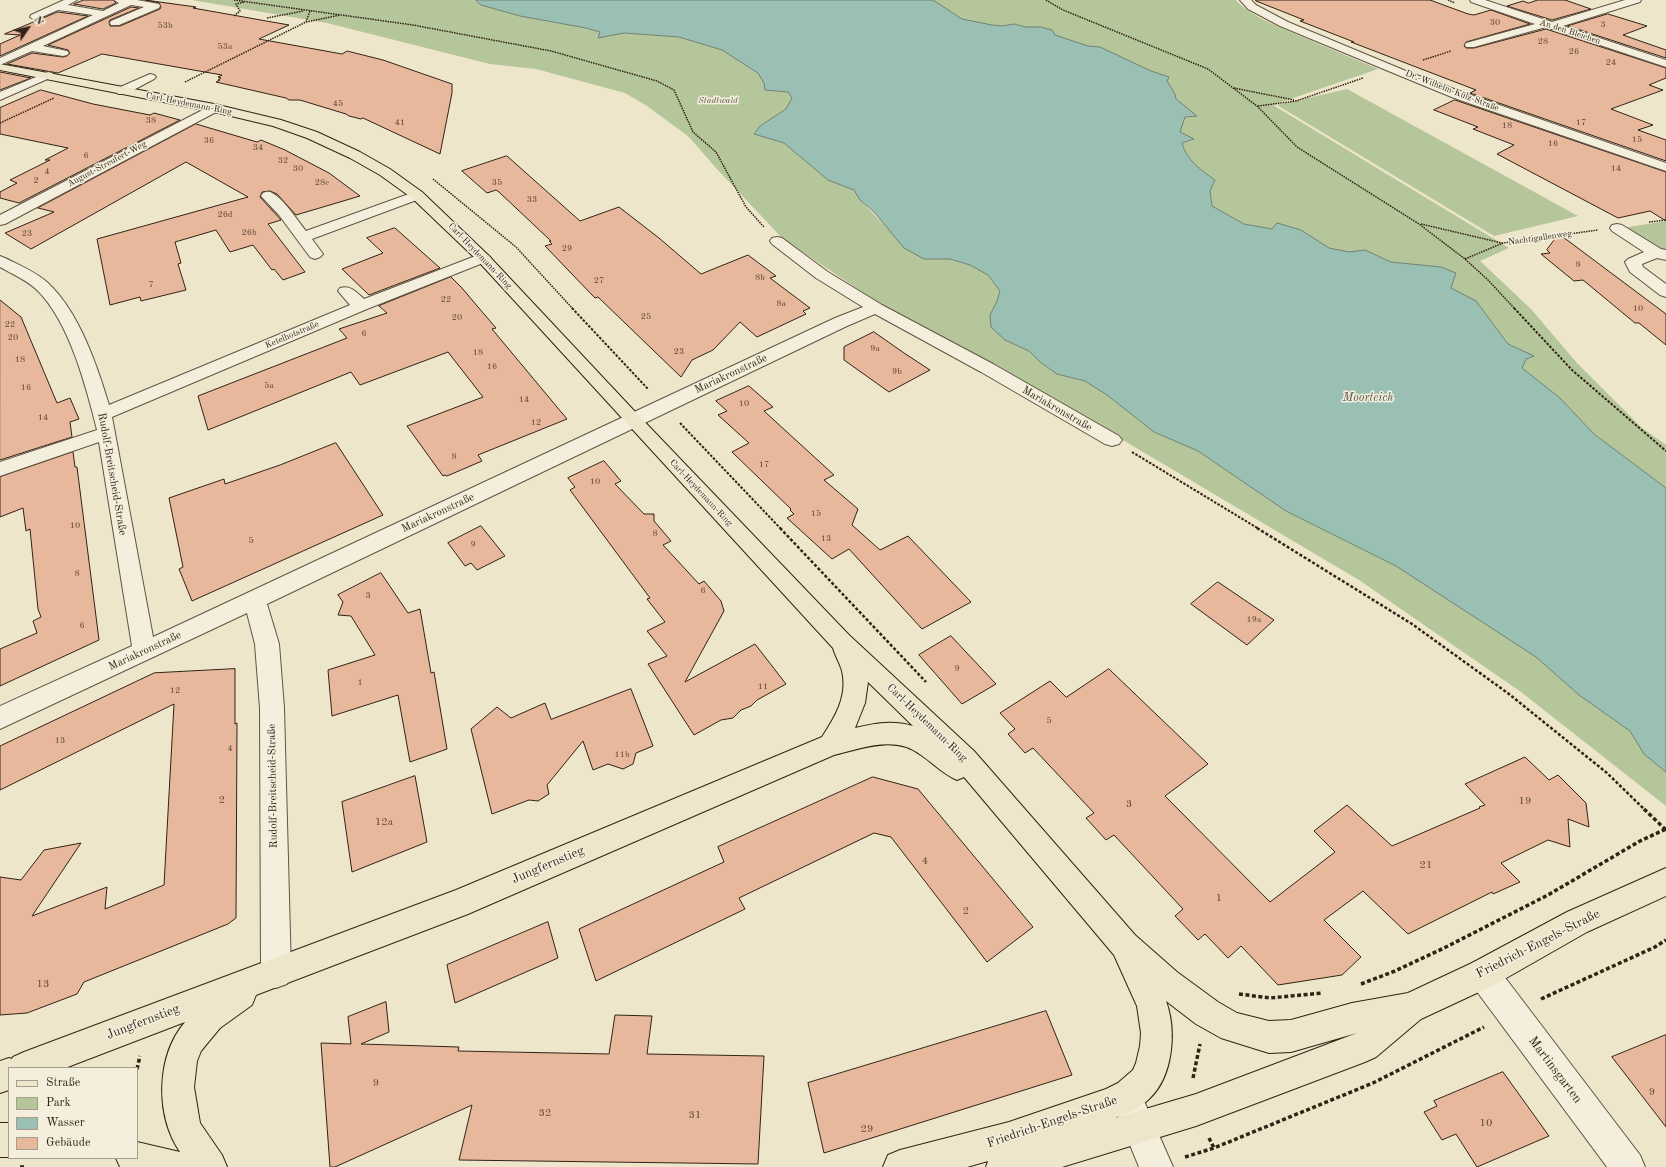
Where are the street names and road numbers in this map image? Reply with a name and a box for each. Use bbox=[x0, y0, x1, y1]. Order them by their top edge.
street label: An den Bleichen bbox=[1538, 17, 1602, 47]
street label: Dr.-Wilhelm-Külz-Straße bbox=[1404, 68, 1500, 114]
street label: Carl-Heydemann-Ring bbox=[145, 90, 233, 118]
street label: August-Streufert-Weg bbox=[66, 139, 148, 189]
street label: Carl-Heydemann-Ring bbox=[446, 221, 514, 291]
street label: Nachtigallenweg bbox=[1507, 228, 1573, 248]
street label: Ketelhotstraße bbox=[264, 319, 320, 351]
street label: Mariakronstraße bbox=[693, 351, 769, 397]
street label: Mariakronstraße bbox=[1020, 384, 1094, 434]
street label: Rudolf-Breitscheid-Straße bbox=[95, 412, 129, 536]
street label: Carl-Heydemann-Ring bbox=[667, 457, 735, 529]
street label: Mariakronstraße bbox=[400, 490, 476, 536]
street label: Mariakronstraße bbox=[107, 628, 183, 674]
street label: Carl-Heydemann-Ring bbox=[884, 681, 970, 765]
street label: Rudolf-Breitscheid-Straße bbox=[265, 724, 281, 848]
street label: Jungfernstieg bbox=[509, 843, 587, 887]
street label: Friedrich-Engels-Straße bbox=[1473, 906, 1603, 982]
street label: Jungfernstieg bbox=[104, 1001, 182, 1043]
street label: Martinsgarten bbox=[1525, 1033, 1585, 1107]
street label: Friedrich-Engels-Straße bbox=[985, 1092, 1119, 1152]

